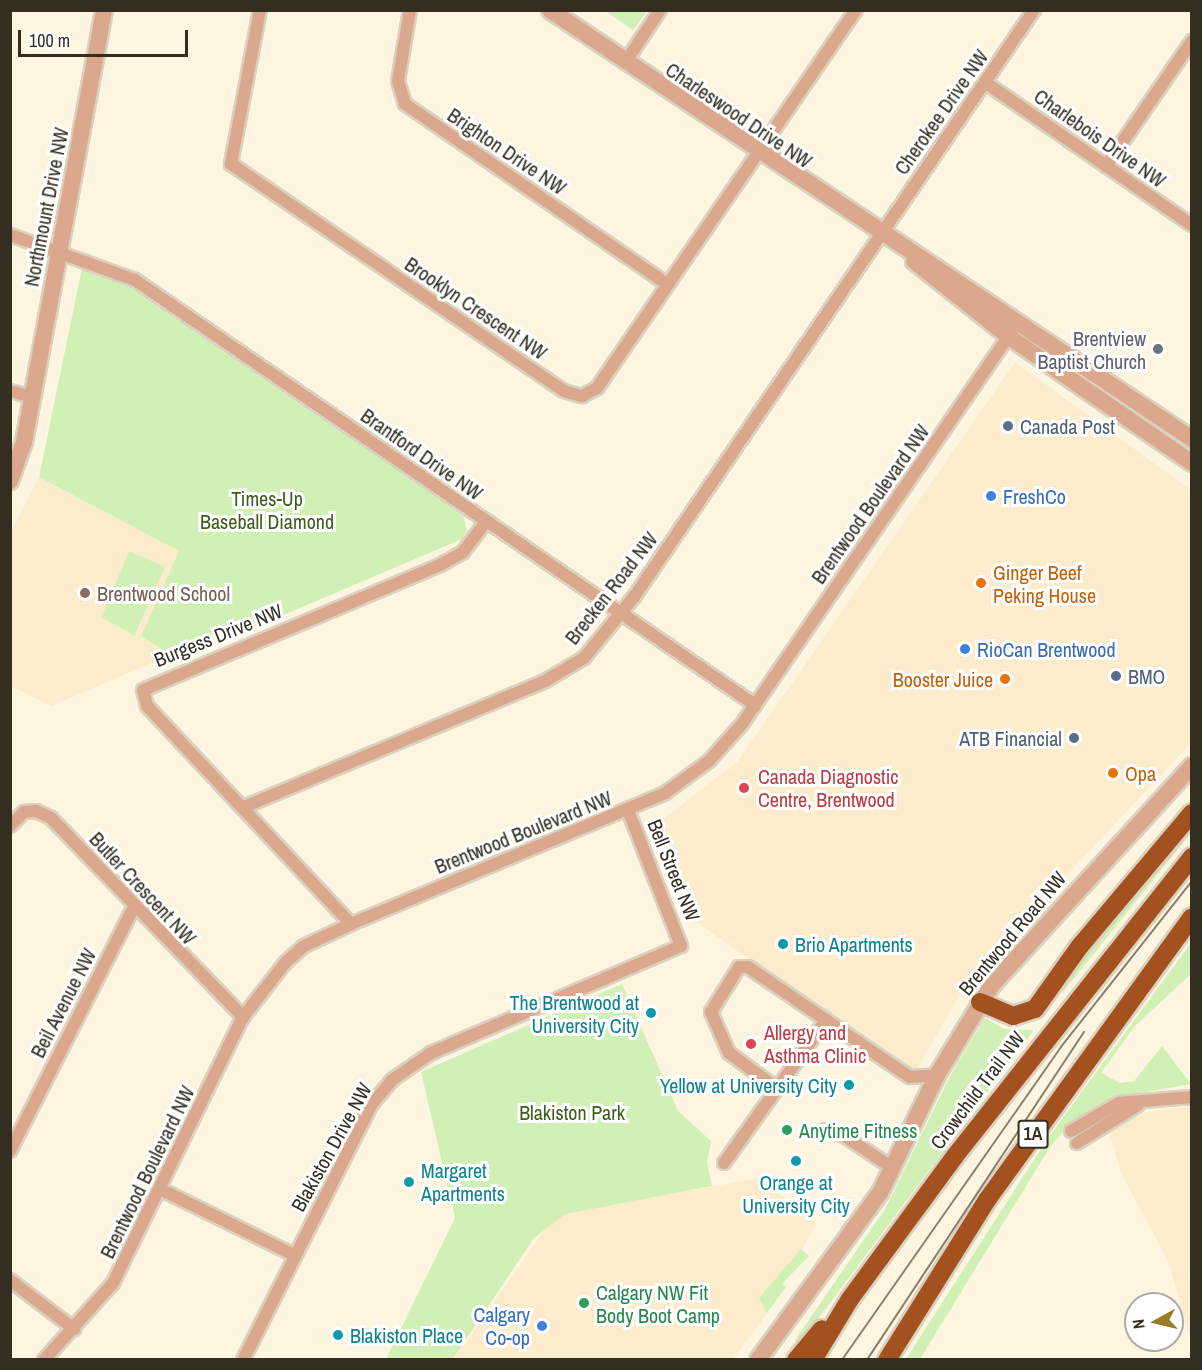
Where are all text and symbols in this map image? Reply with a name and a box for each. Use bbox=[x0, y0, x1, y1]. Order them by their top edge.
scale bar bbox=[21, 18, 190, 56]
text: 100 m bbox=[29, 28, 70, 53]
street label: Cherokee Drive NW bbox=[889, 45, 993, 179]
street label: Charleswood Drive NW bbox=[661, 57, 817, 173]
street label: Charlebois Drive NW bbox=[1030, 84, 1170, 192]
street label: Brighton Drive NW bbox=[443, 103, 571, 199]
street label: Northmount Drive NW bbox=[19, 126, 73, 288]
street label: Brooklyn Crescent NW bbox=[401, 252, 551, 364]
place label: Brentview Baptist Church bbox=[1038, 326, 1146, 373]
marker: Brentview Baptist Church bbox=[1151, 342, 1165, 356]
street label: Brantford Drive NW bbox=[357, 403, 487, 505]
place label: Canada Post bbox=[1020, 414, 1115, 438]
marker: Canada Post bbox=[1001, 419, 1015, 433]
street label: Brentwood Boulevard NW bbox=[806, 420, 934, 588]
place label: FreshCo bbox=[1003, 484, 1066, 508]
park label: Times-Up Baseball Diamond bbox=[200, 486, 334, 533]
marker: FreshCo bbox=[984, 489, 998, 503]
street label: Brecken Road NW bbox=[560, 527, 662, 649]
place label: Ginger Beef Peking House bbox=[993, 560, 1096, 607]
marker: Ginger Beef Peking House bbox=[974, 576, 988, 590]
place label: Brentwood School bbox=[97, 581, 230, 605]
marker: Brentwood School bbox=[78, 586, 92, 600]
street label: Burgess Drive NW bbox=[151, 598, 285, 672]
place label: RioCan Brentwood bbox=[977, 637, 1116, 661]
marker: RioCan Brentwood bbox=[958, 642, 972, 656]
place label: BMO bbox=[1128, 664, 1165, 688]
place label: Booster Juice bbox=[893, 667, 993, 691]
marker: BMO bbox=[1109, 669, 1123, 683]
marker: Booster Juice bbox=[998, 672, 1012, 686]
place label: ATB Financial bbox=[959, 726, 1062, 750]
marker: ATB Financial bbox=[1067, 731, 1081, 745]
place label: Opa bbox=[1125, 761, 1156, 785]
place label: Canada Diagnostic Centre, Brentwood bbox=[758, 765, 898, 812]
marker: Opa bbox=[1106, 766, 1120, 780]
marker: Canada Diagnostic Centre, Brentwood bbox=[735, 779, 753, 797]
street label: Brentwood Boulevard NW bbox=[431, 786, 615, 878]
street label: Bell Street NW bbox=[643, 816, 705, 924]
street label: Butler Crescent NW bbox=[85, 827, 201, 949]
street label: Brentwood Road NW bbox=[953, 866, 1071, 1000]
place label: Brio Apartments bbox=[795, 932, 913, 956]
marker: Brio Apartments bbox=[776, 937, 790, 951]
street label: Beil Avenue NW bbox=[25, 944, 101, 1062]
place label: The Brentwood at University City bbox=[510, 990, 639, 1037]
marker: The Brentwood at University City bbox=[644, 1006, 658, 1020]
place label: Allergy and Asthma Clinic bbox=[764, 1020, 866, 1067]
street label: Crowchild Trail NW bbox=[925, 1026, 1029, 1154]
marker: Allergy and Asthma Clinic bbox=[742, 1035, 760, 1053]
place label: Yellow at University City bbox=[660, 1073, 837, 1097]
marker: Yellow at University City bbox=[842, 1078, 856, 1092]
street label: Blakiston Drive NW bbox=[286, 1079, 376, 1215]
street label: Brentwood Boulevard NW bbox=[95, 1082, 199, 1262]
park label: Blakiston Park bbox=[519, 1100, 625, 1124]
place label: Anytime Fitness bbox=[799, 1118, 917, 1142]
road number: 1A bbox=[1016, 1119, 1050, 1149]
marker: Anytime Fitness bbox=[780, 1123, 794, 1137]
marker: Orange at University City bbox=[789, 1154, 803, 1168]
place label: Margaret Apartments bbox=[421, 1158, 505, 1205]
place label: Orange at University City bbox=[742, 1170, 850, 1217]
marker: Margaret Apartments bbox=[402, 1175, 416, 1189]
place label: Calgary NW Fit Body Boot Camp bbox=[596, 1280, 720, 1327]
north arrow bbox=[1124, 1292, 1184, 1352]
marker: Calgary NW Fit Body Boot Camp bbox=[577, 1296, 591, 1310]
place label: Calgary Co-op bbox=[474, 1302, 530, 1349]
text: N bbox=[1127, 1318, 1150, 1330]
marker: Calgary Co-op bbox=[535, 1319, 549, 1333]
place label: Blakiston Place bbox=[350, 1323, 463, 1347]
marker: Blakiston Place bbox=[331, 1328, 345, 1342]

